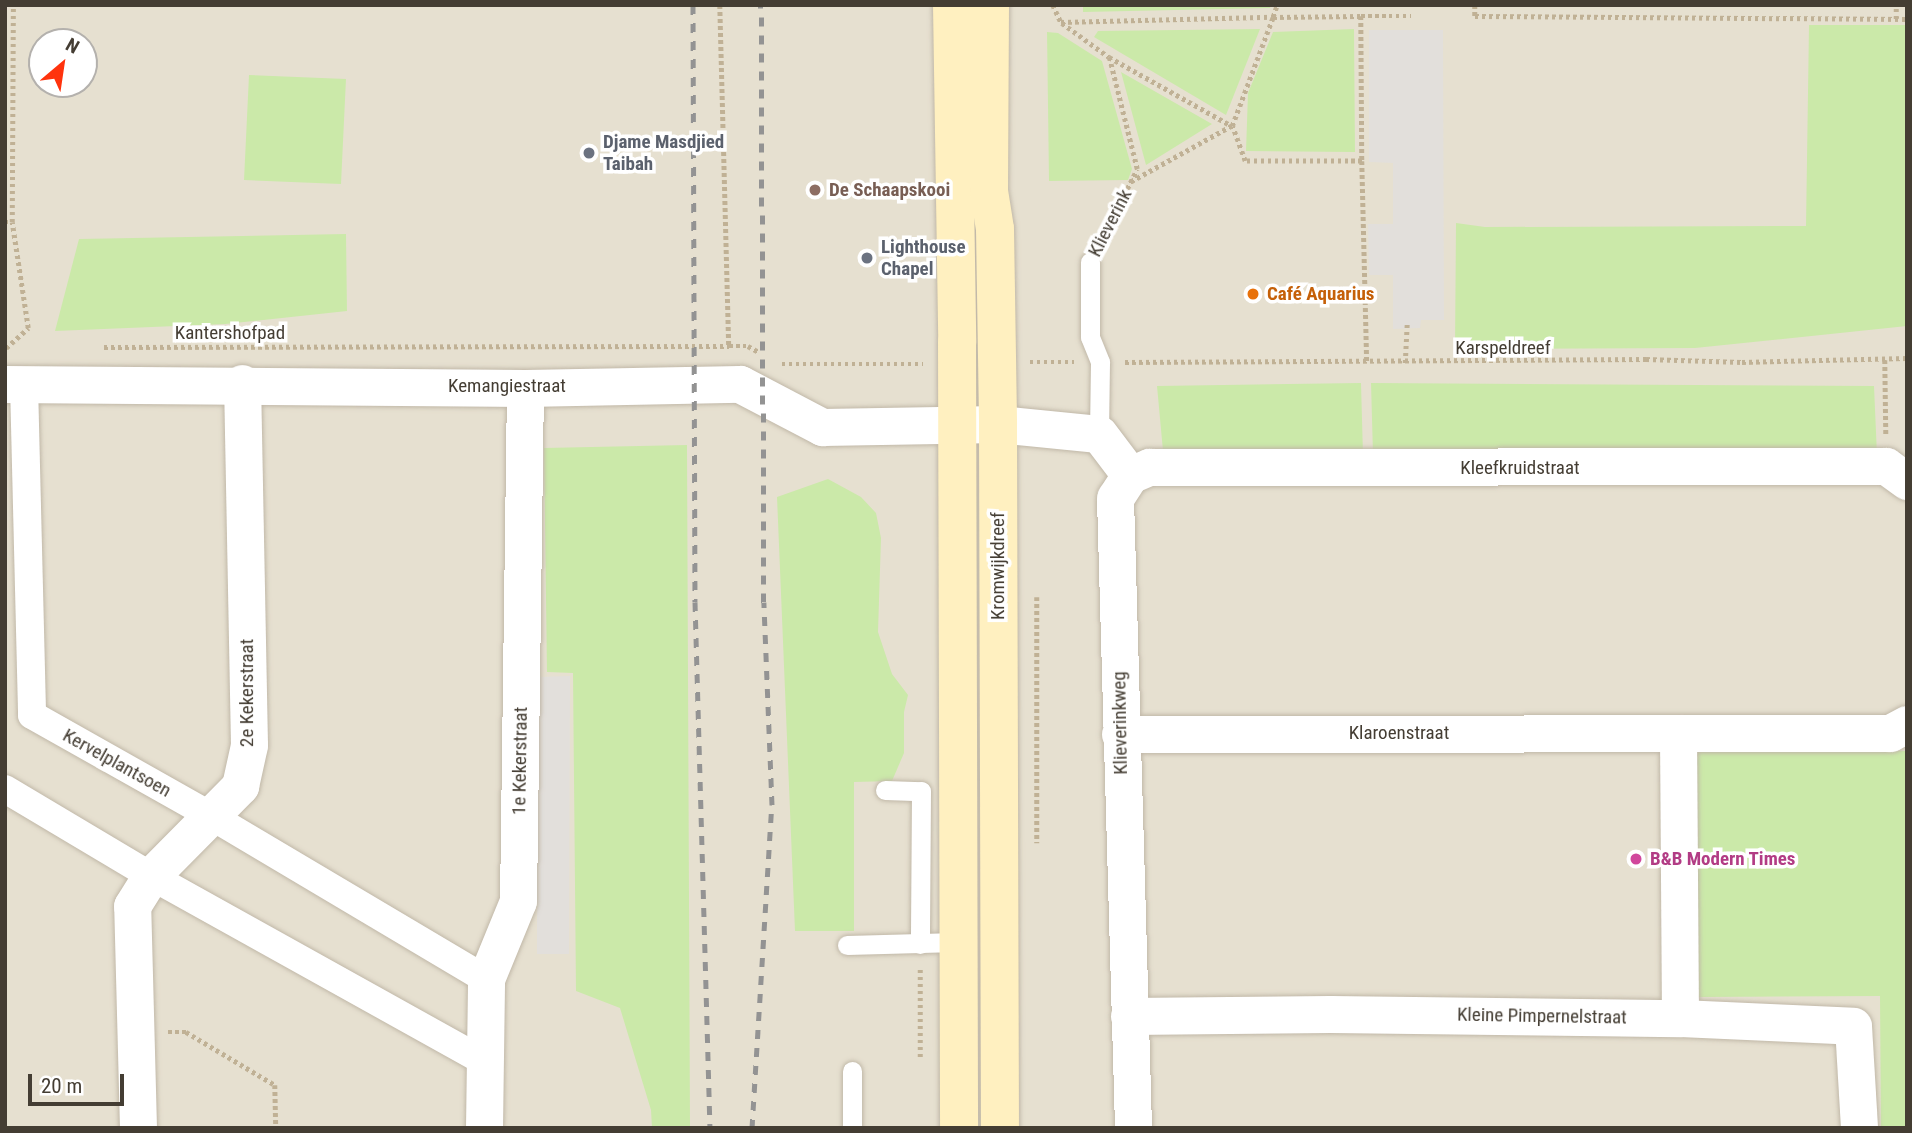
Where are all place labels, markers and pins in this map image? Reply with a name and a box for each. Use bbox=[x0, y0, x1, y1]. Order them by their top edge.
place label: Djame Masdjied Taibah bbox=[603, 131, 724, 175]
marker: Djame Masdjied Taibah bbox=[581, 145, 597, 161]
place label: De Schaapskooi bbox=[829, 179, 950, 201]
marker: De Schaapskooi bbox=[807, 182, 823, 198]
place label: Lighthouse Chapel bbox=[881, 236, 965, 280]
marker: Lighthouse Chapel bbox=[859, 250, 875, 266]
place label: Café Aquarius bbox=[1267, 283, 1374, 305]
marker: Café Aquarius bbox=[1245, 286, 1261, 302]
place label: B&B Modern Times bbox=[1650, 848, 1796, 870]
marker: B&B Modern Times bbox=[1628, 851, 1644, 867]

